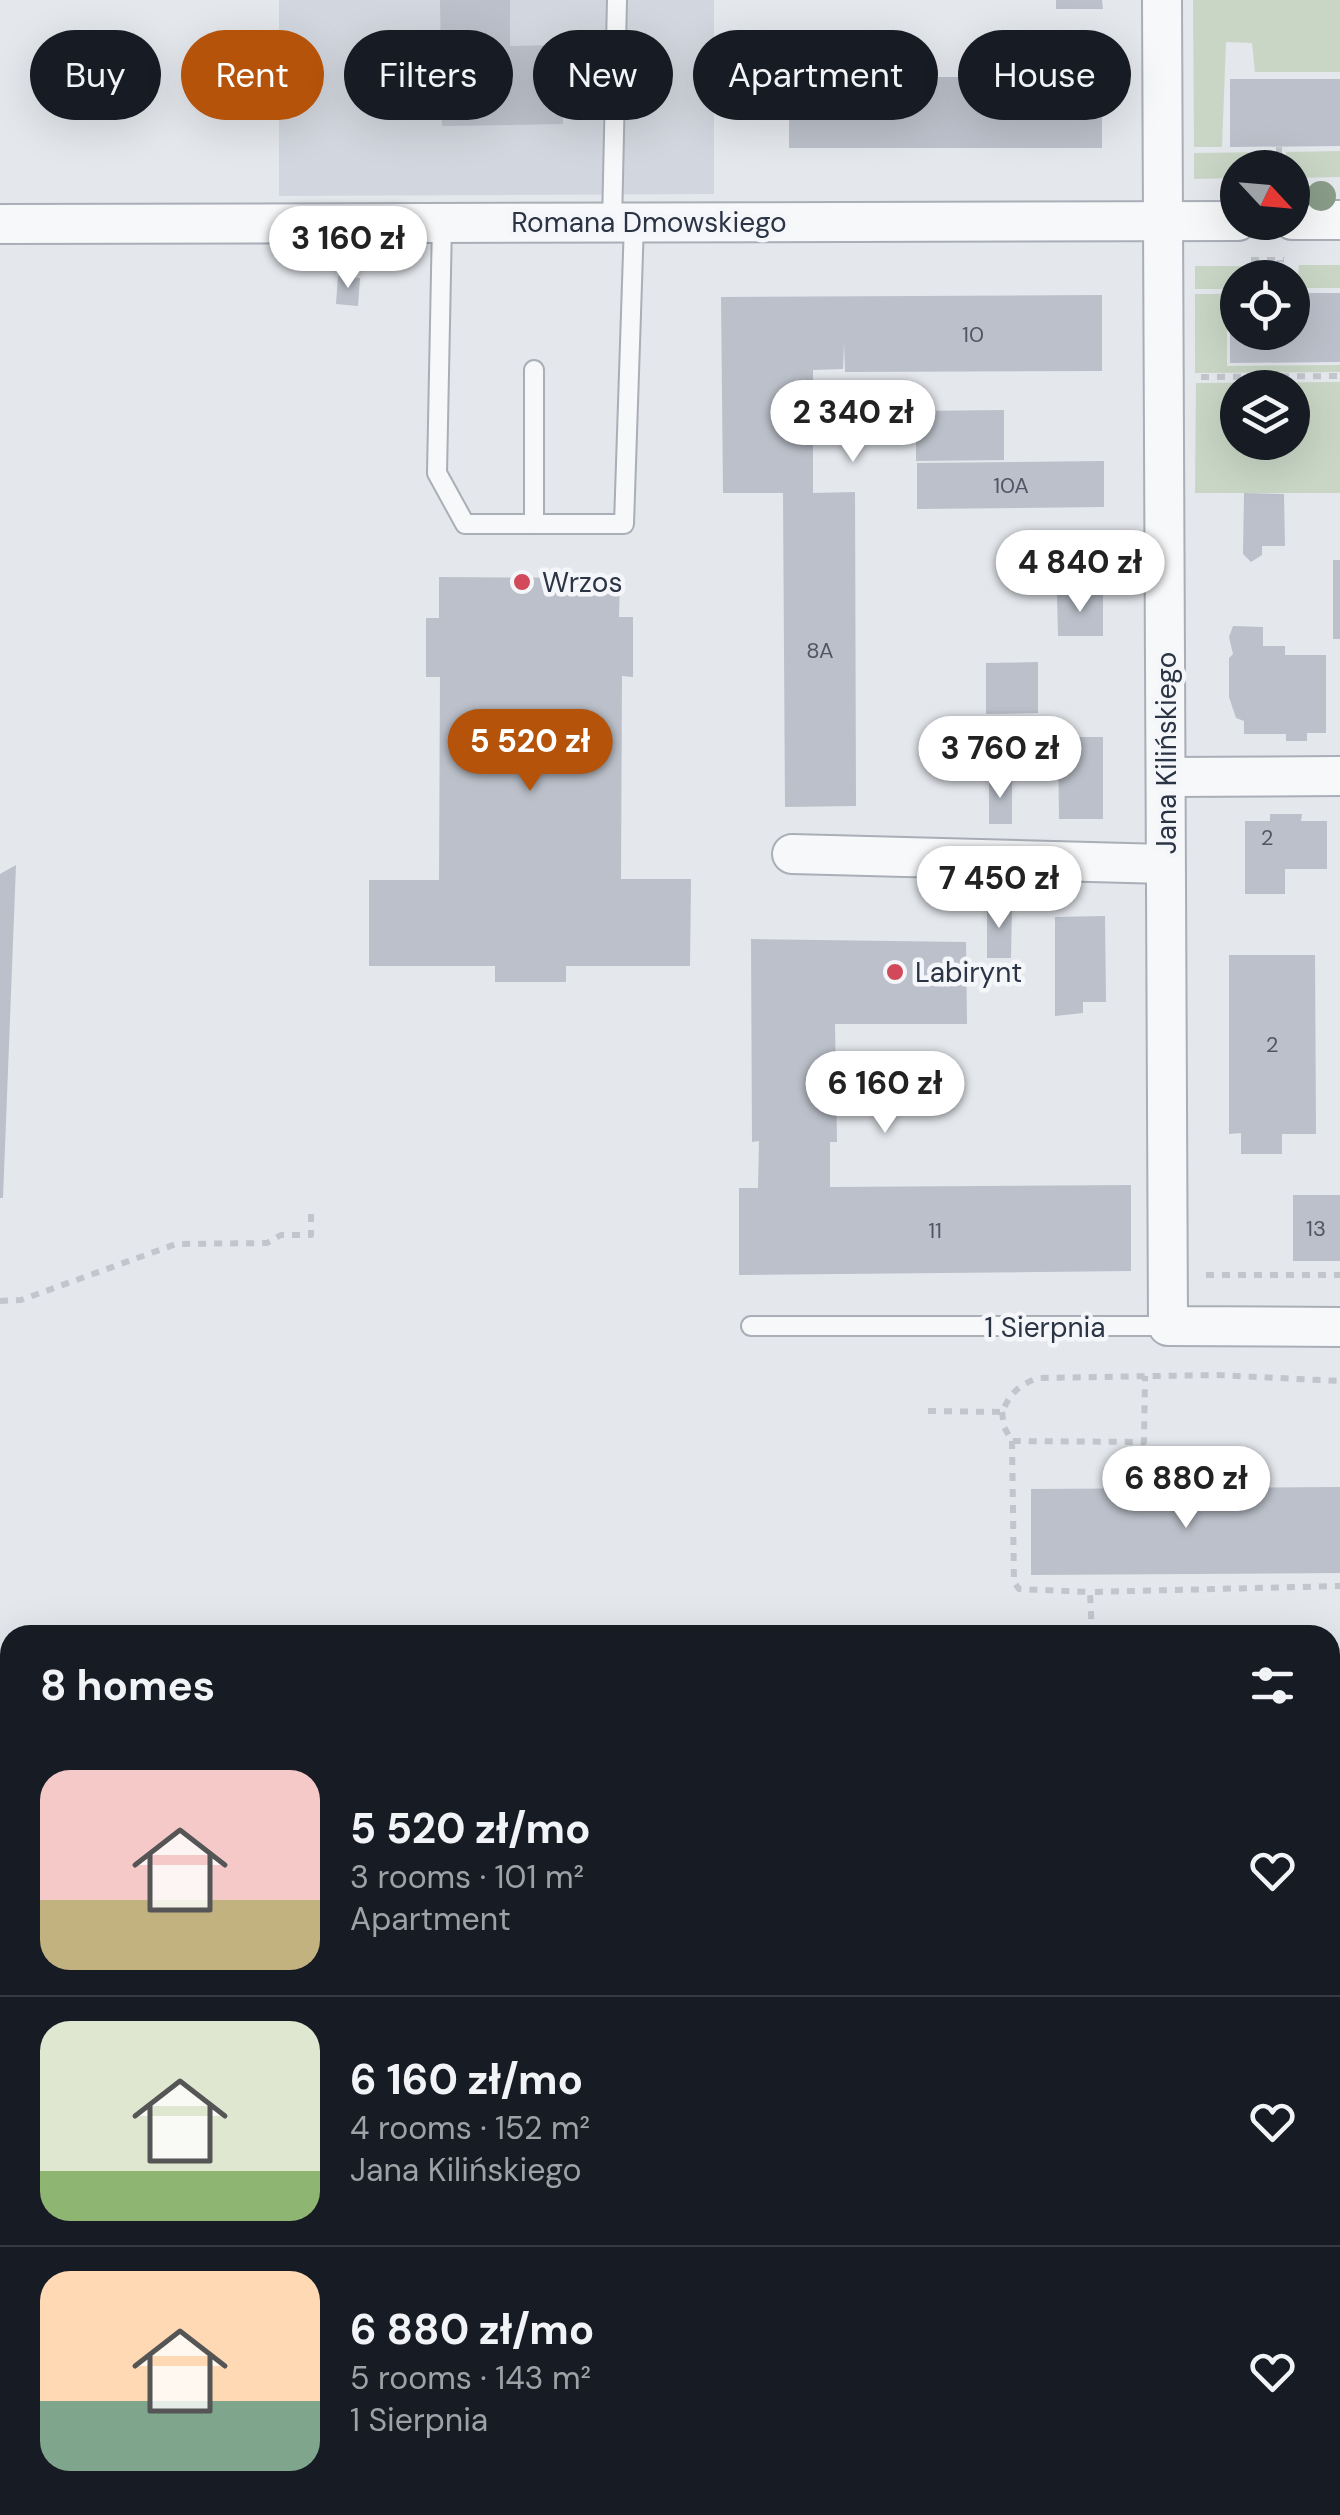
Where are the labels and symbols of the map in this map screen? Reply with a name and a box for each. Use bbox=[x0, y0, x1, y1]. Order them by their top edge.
north arrow bbox=[1220, 150, 1310, 240]
street label: Romana Dmowskiego bbox=[511, 204, 787, 241]
pin: 3 160 zł bbox=[245, 206, 451, 291]
house number: 10 bbox=[962, 320, 984, 349]
pin: 2 340 zł bbox=[750, 380, 956, 465]
house number: 10A bbox=[993, 471, 1029, 500]
pin: 4 840 zł bbox=[977, 530, 1183, 615]
place label: Wrzos bbox=[542, 564, 622, 601]
marker: Wrzos bbox=[511, 571, 533, 593]
house number: 8A bbox=[806, 636, 834, 665]
street label: Jana Kilińskiego bbox=[1148, 652, 1185, 854]
pin: 5 520 zł bbox=[427, 709, 633, 794]
pin: 3 760 zł bbox=[897, 716, 1103, 801]
house number: 2 bbox=[1261, 823, 1273, 852]
pin: 7 450 zł bbox=[896, 846, 1102, 931]
place label: Labirynt bbox=[915, 954, 1022, 991]
marker: Labirynt bbox=[884, 961, 906, 983]
house number: 2 bbox=[1266, 1030, 1278, 1059]
pin: 6 160 zł bbox=[782, 1051, 988, 1136]
house number: 13 bbox=[1306, 1214, 1326, 1243]
house number: 11 bbox=[928, 1216, 942, 1245]
street label: 1 Sierpnia bbox=[985, 1309, 1105, 1346]
pin: 6 880 zł bbox=[1083, 1446, 1289, 1531]

